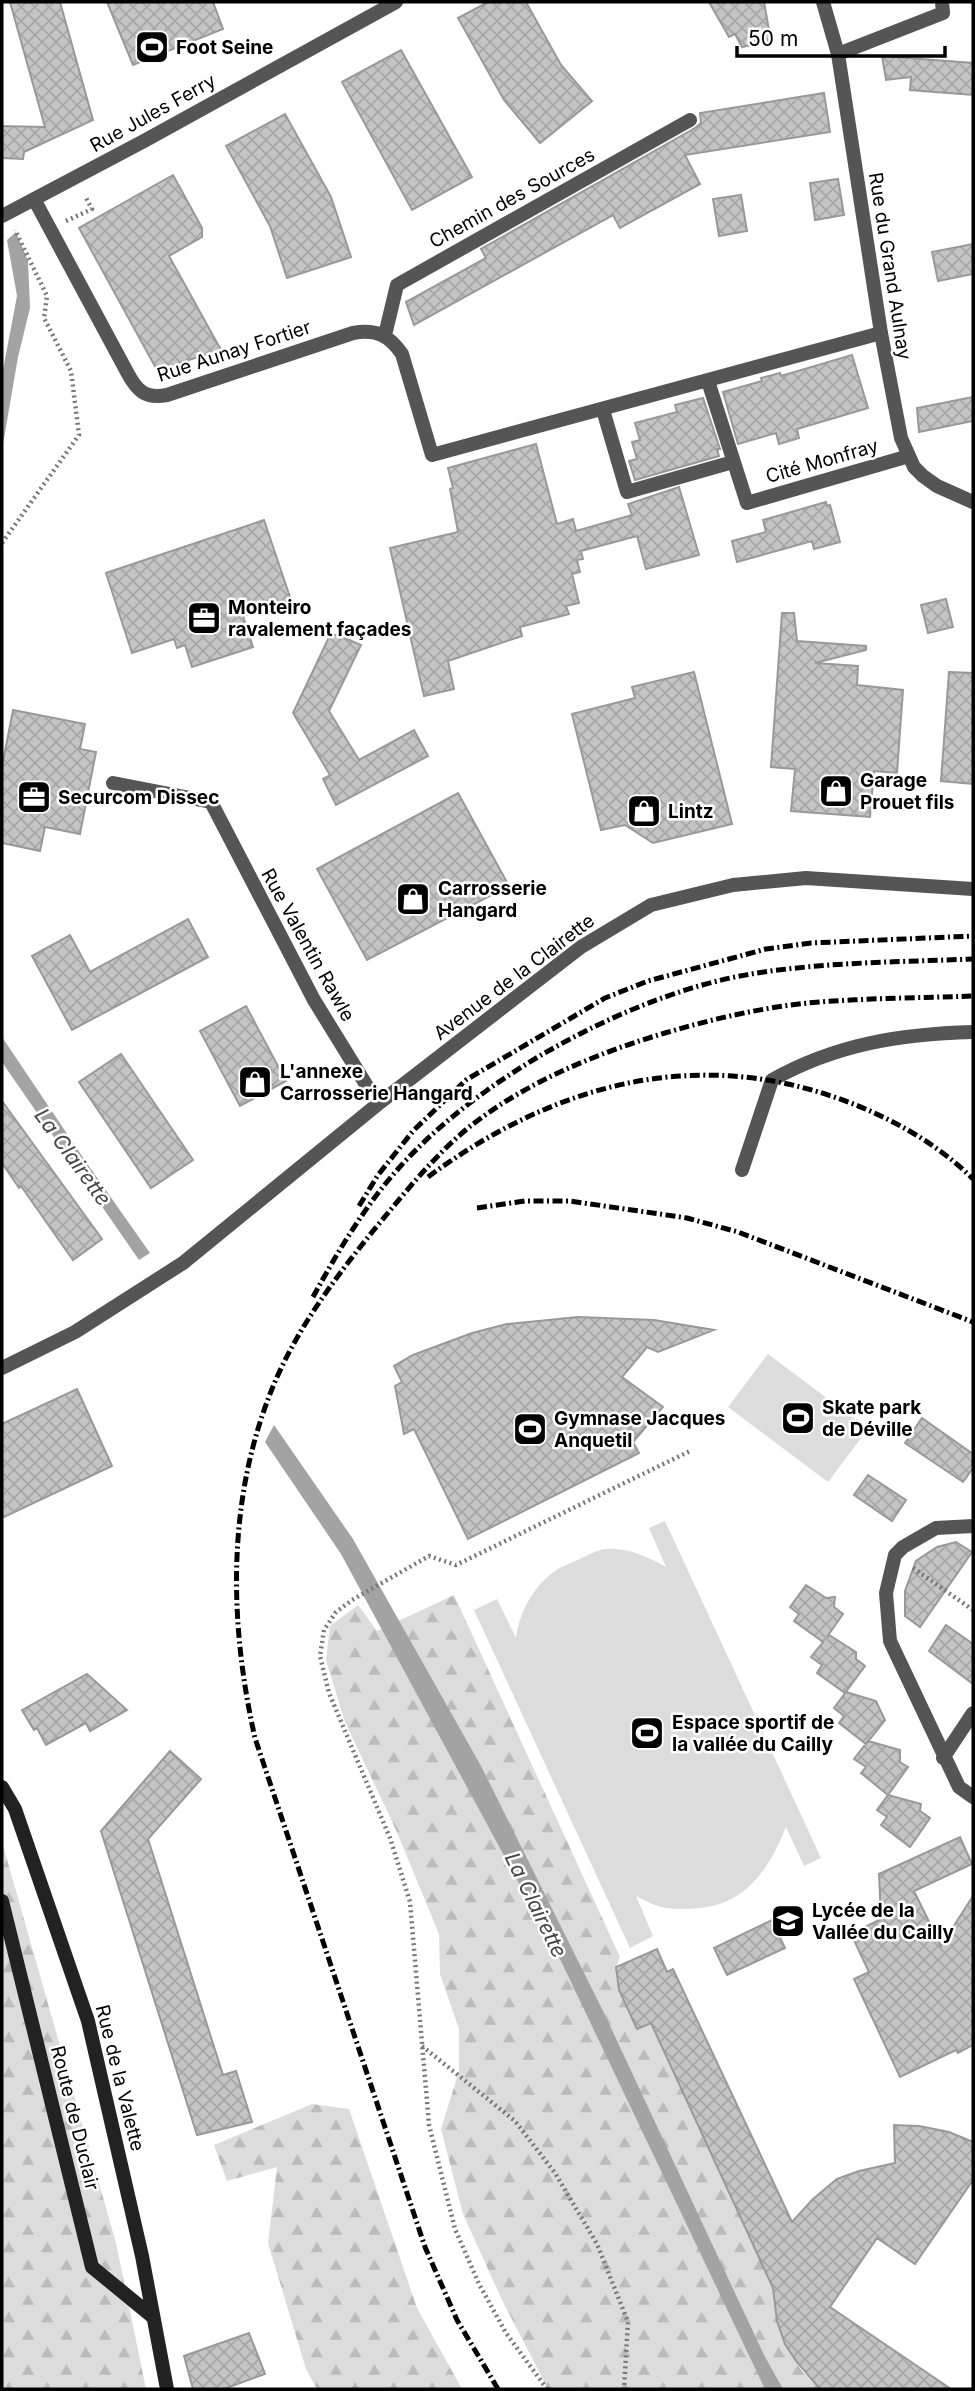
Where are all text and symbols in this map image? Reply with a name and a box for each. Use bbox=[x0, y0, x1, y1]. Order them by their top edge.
scale bar bbox=[737, 14, 945, 58]
text: 50 m bbox=[748, 26, 798, 51]
sports icon: Foot Seine bbox=[133, 28, 171, 66]
place label: Foot Seine bbox=[176, 36, 273, 59]
street label: Rue Jules Ferry bbox=[86, 69, 220, 157]
street label: Chemin des Sources bbox=[425, 143, 599, 253]
street label: Rue du Grand Aulnay bbox=[864, 171, 916, 362]
street label: Rue Aunay Fortier bbox=[154, 315, 314, 387]
street label: Cité Monfray bbox=[763, 434, 881, 488]
place label: Monteiro ravalement façades bbox=[228, 596, 411, 641]
office icon: Monteiro ravalement façades bbox=[185, 599, 223, 637]
place label: Garage Prouet fils bbox=[860, 769, 955, 814]
shop icon: Garage Prouet fils bbox=[817, 772, 855, 810]
office icon: Securcom Dissec bbox=[15, 778, 53, 816]
place label: Securcom Dissec bbox=[58, 786, 219, 809]
shop icon: Lintz bbox=[625, 792, 663, 830]
place label: Lintz bbox=[668, 800, 714, 823]
street label: Rue Valentin Rawle bbox=[256, 865, 360, 1025]
place label: Carrosserie Hangard bbox=[438, 877, 547, 922]
shop icon: Carrosserie Hangard bbox=[394, 880, 432, 918]
street label: Avenue de la Clairette bbox=[429, 909, 599, 1045]
place label: L'annexe Carrosserie Hangard bbox=[280, 1060, 473, 1105]
shop icon: L'annexe Carrosserie Hangard bbox=[236, 1063, 274, 1101]
water label: La Clairette bbox=[29, 1104, 117, 1210]
place label: Skate park de Déville bbox=[822, 1396, 921, 1441]
sports icon: Skate park de Déville bbox=[779, 1399, 817, 1437]
place label: Gymnase Jacques Anquetil bbox=[554, 1407, 725, 1452]
sports icon: Gymnase Jacques Anquetil bbox=[511, 1410, 549, 1448]
place label: Espace sportif de la vallée du Cailly bbox=[672, 1711, 834, 1756]
sports icon: Espace sportif de la vallée du Cailly bbox=[628, 1714, 666, 1752]
water label: La Clairette bbox=[500, 1848, 572, 1962]
place label: Lycée de la Vallée du Cailly bbox=[812, 1899, 955, 1944]
school or university icon: Lycée de la Vallée du Cailly bbox=[769, 1902, 807, 1940]
street label: Rue de la Valette bbox=[91, 2002, 149, 2154]
street label: Route de Duclair bbox=[46, 2043, 104, 2193]

